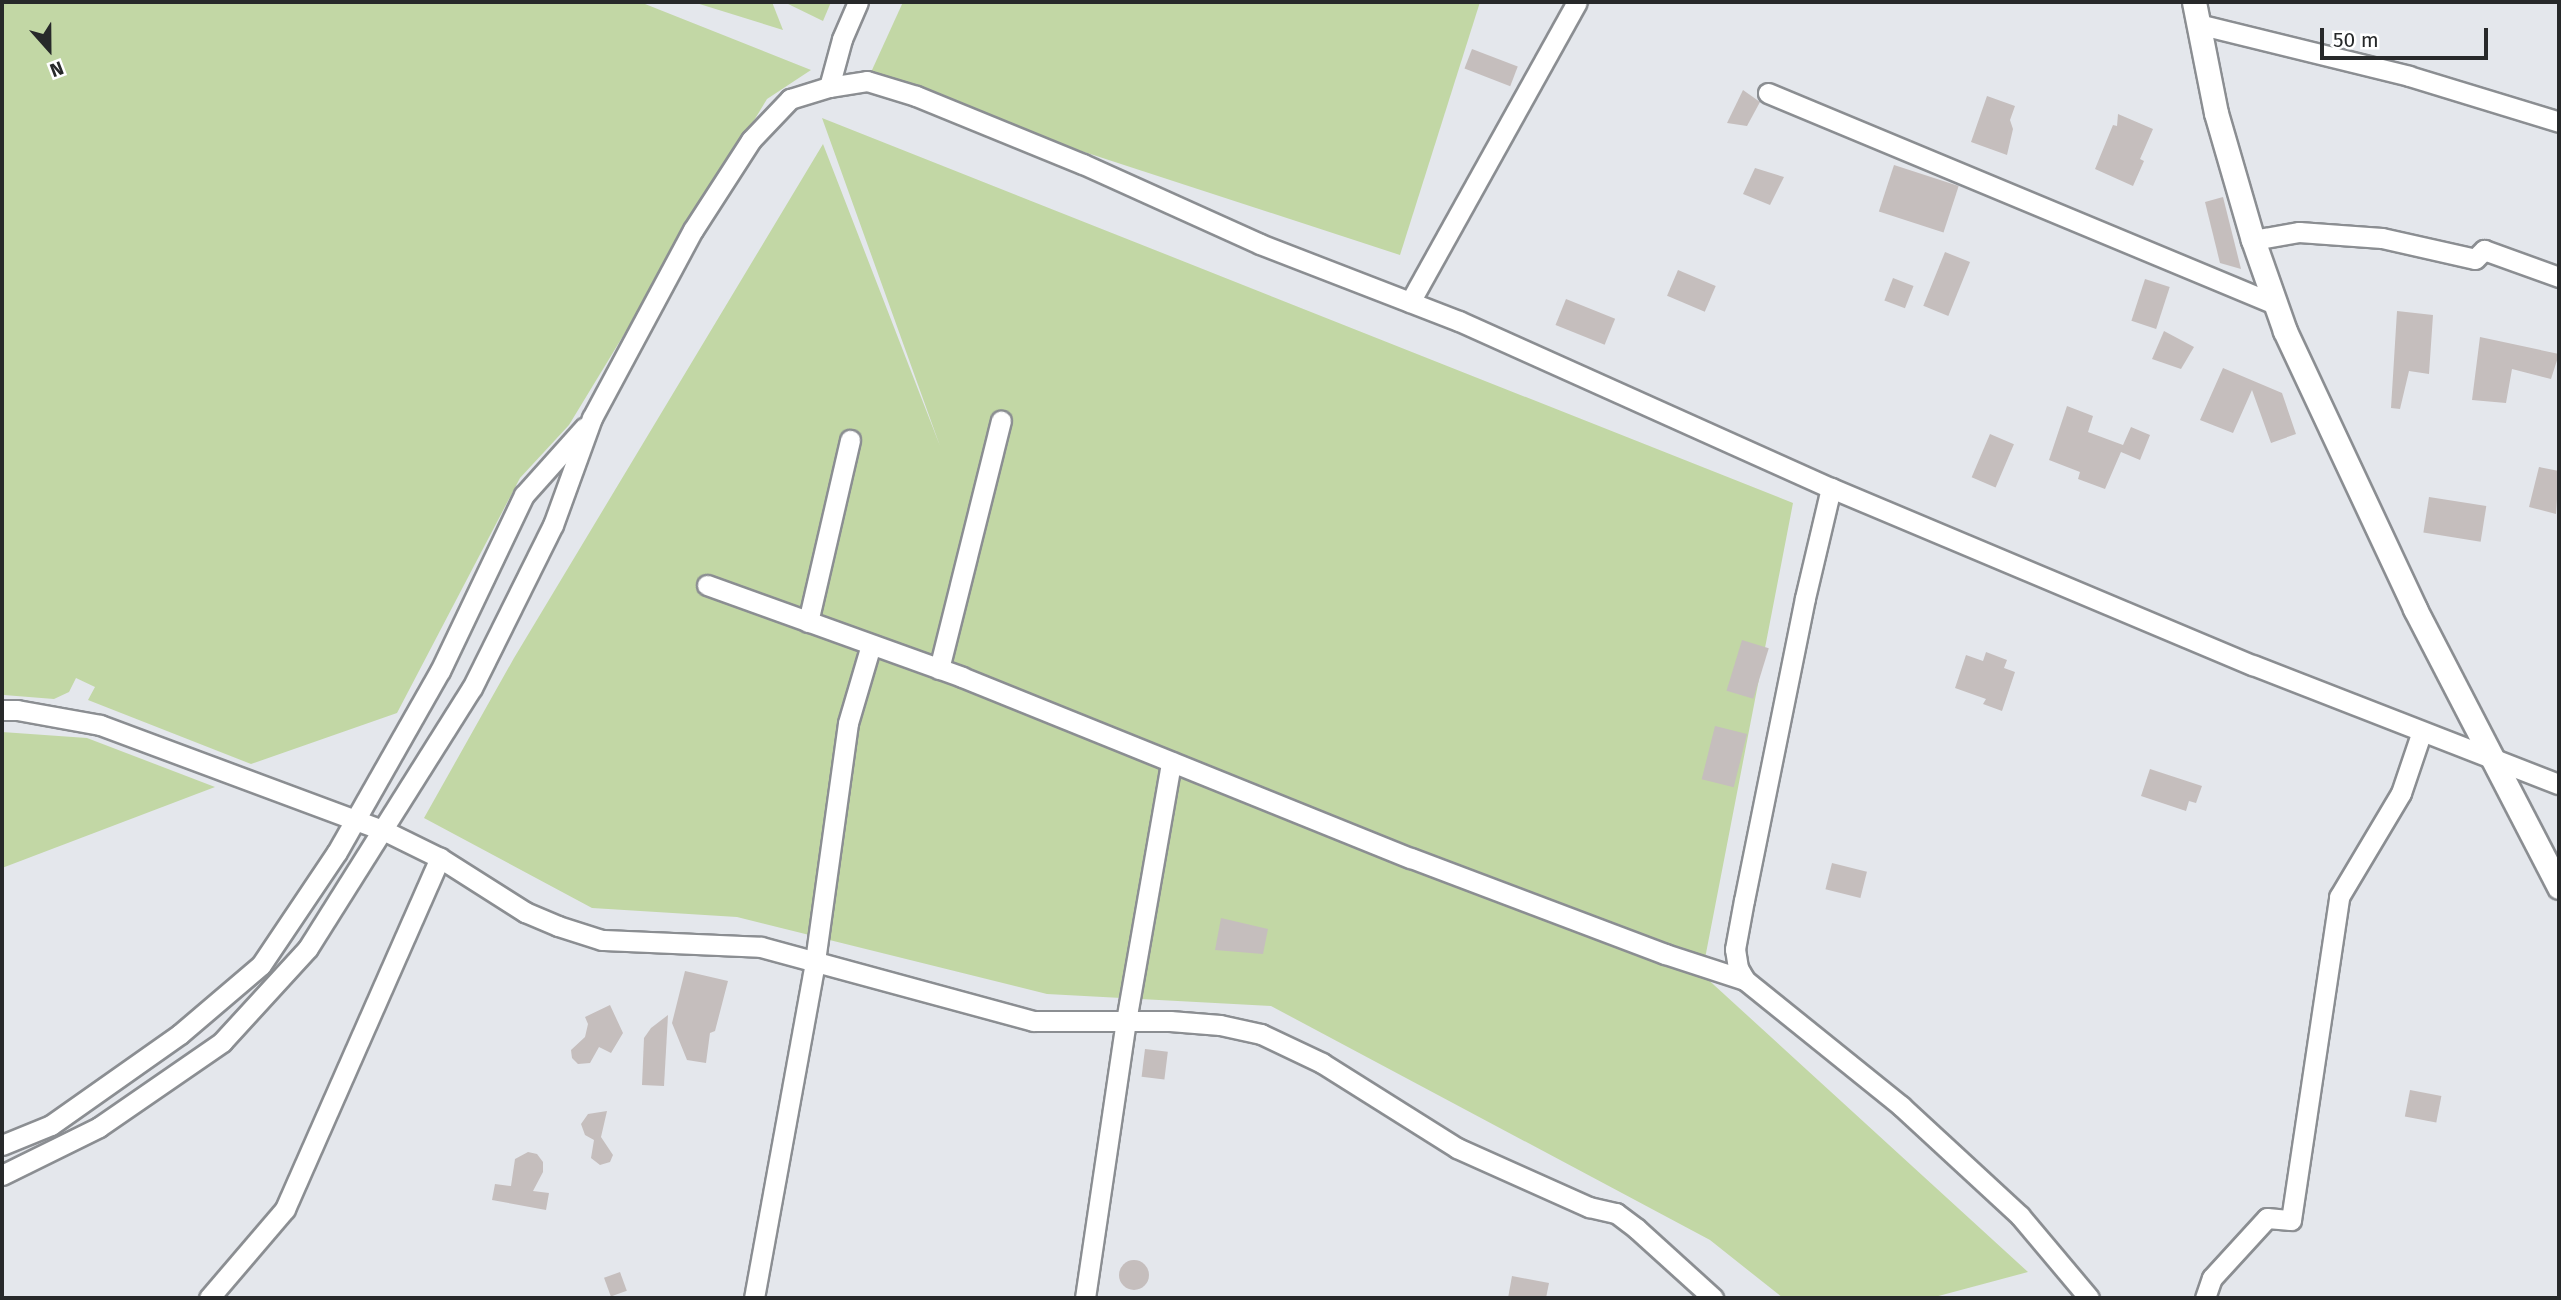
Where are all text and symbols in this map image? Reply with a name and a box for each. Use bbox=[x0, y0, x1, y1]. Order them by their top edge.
north arrow bbox=[14, 14, 84, 84]
scale bar bbox=[2323, 14, 2491, 58]
text: 50 m bbox=[2333, 27, 2379, 53]
text: N bbox=[47, 56, 67, 82]

